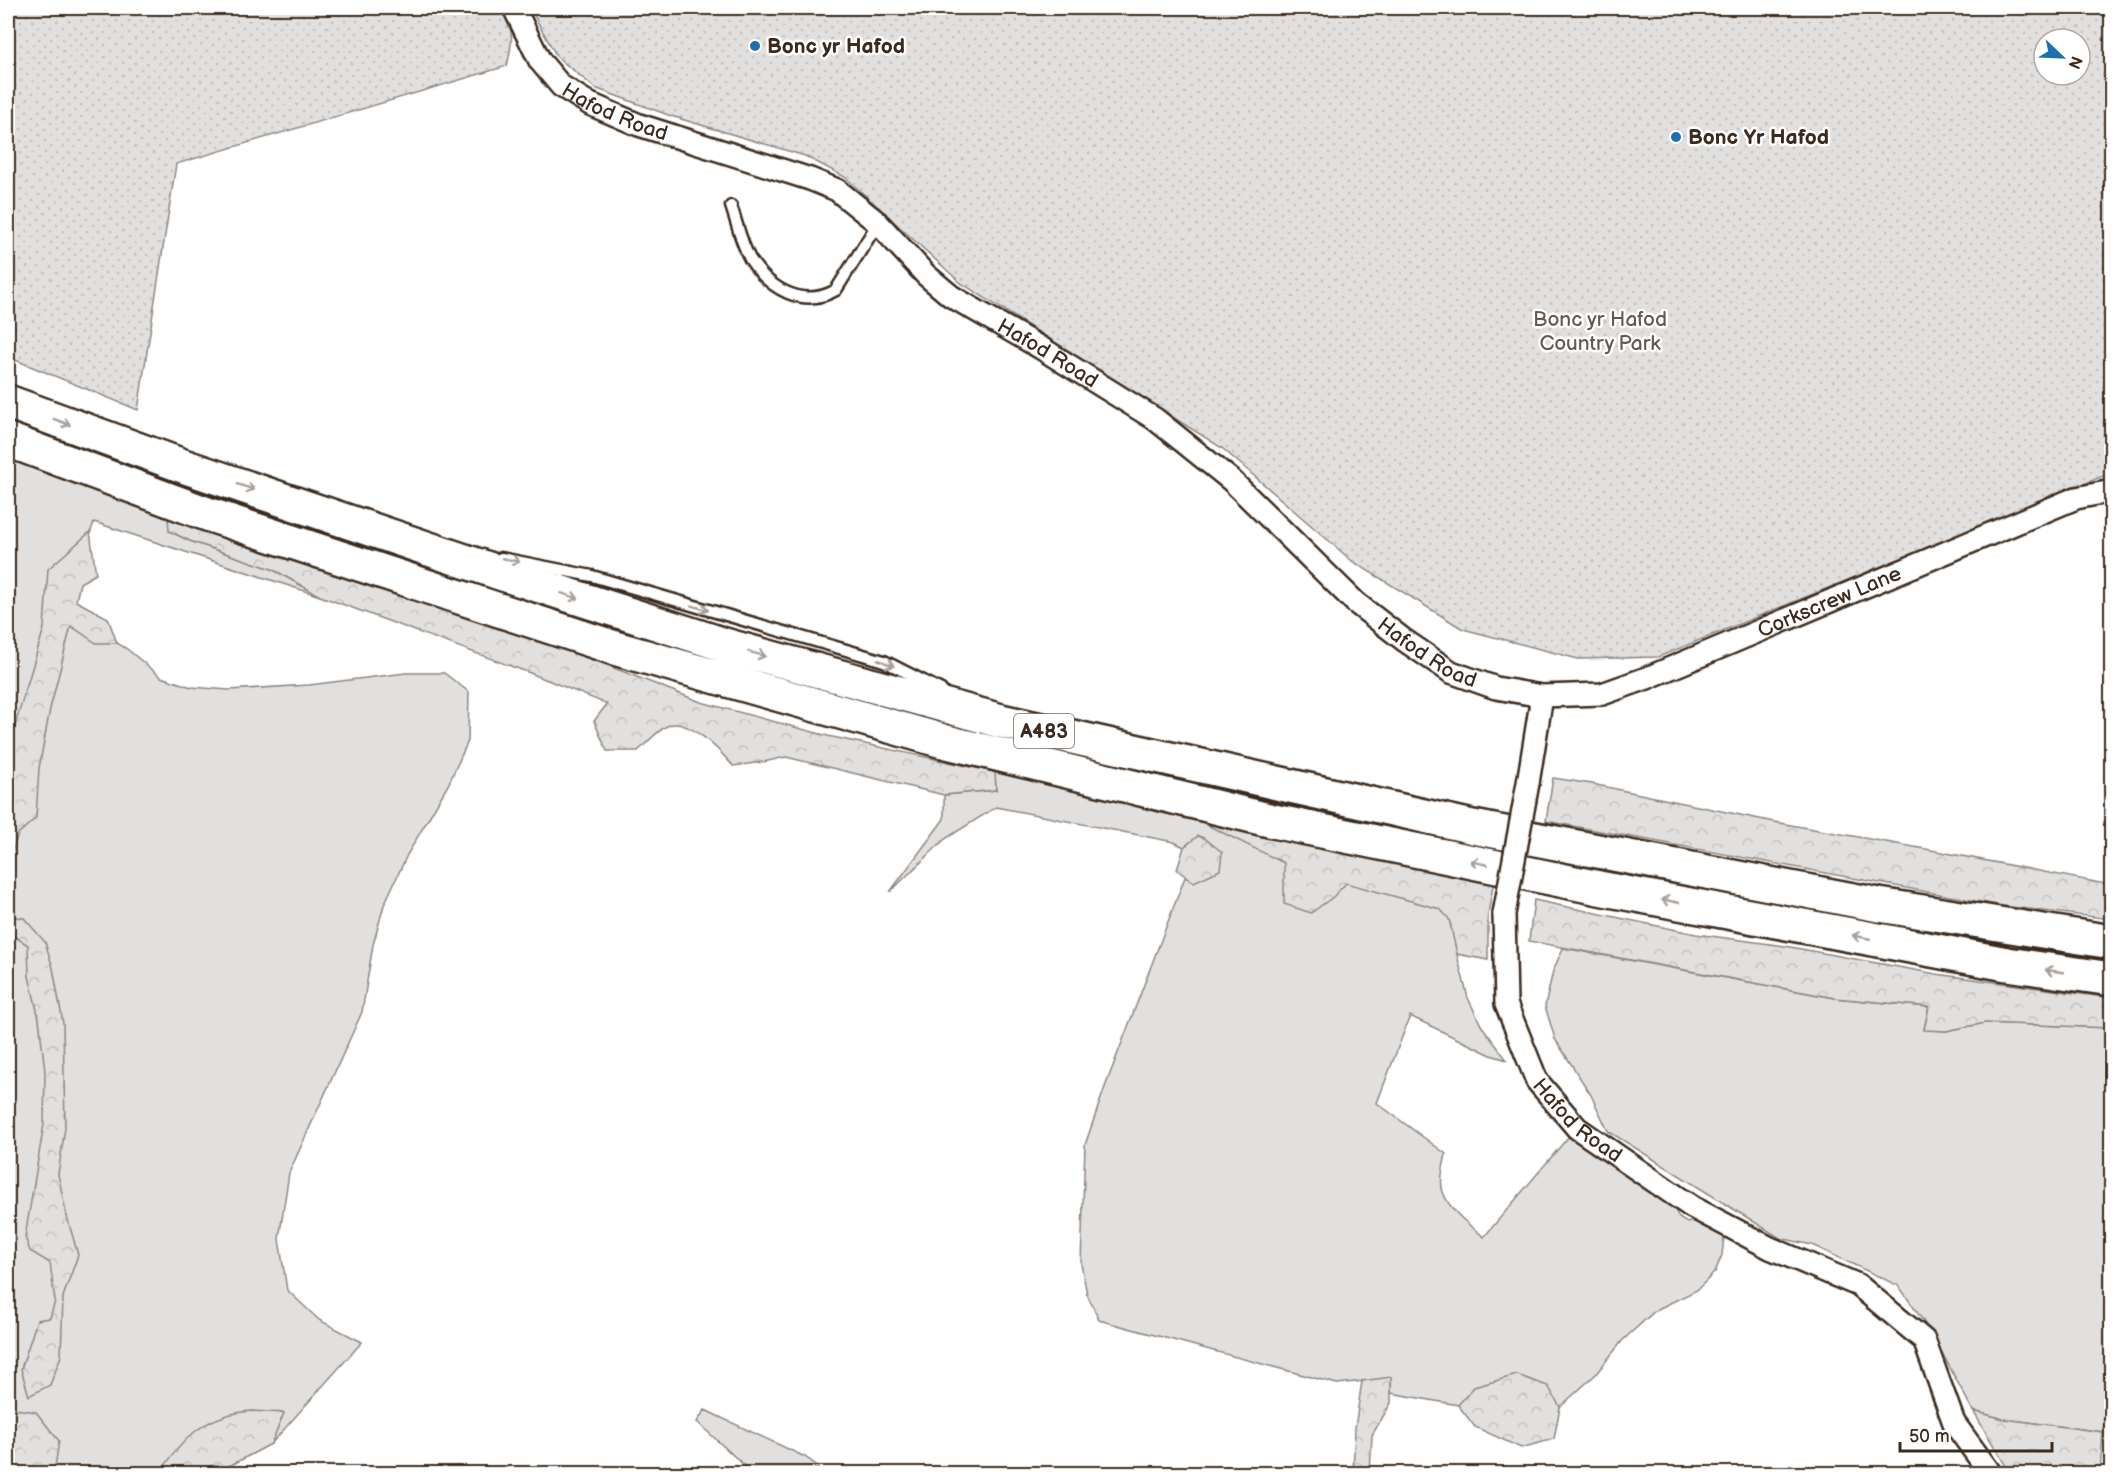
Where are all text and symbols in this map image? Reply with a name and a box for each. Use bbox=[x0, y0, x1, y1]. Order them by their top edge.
north arrow bbox=[2032, 27, 2092, 87]
place label: Bonc yr Hafod bbox=[767, 34, 905, 59]
marker: Bonc yr Hafod bbox=[748, 39, 762, 53]
text: N bbox=[2063, 53, 2086, 72]
street label: Hafod Road bbox=[557, 78, 671, 146]
place label: Bonc Yr Hafod bbox=[1688, 125, 1829, 150]
marker: Bonc Yr Hafod bbox=[1669, 130, 1683, 144]
park label: Bonc yr Hafod Country Park bbox=[1533, 307, 1667, 356]
street label: Hafod Road bbox=[993, 313, 1103, 393]
one-way arrow bbox=[53, 417, 71, 428]
one-way arrow bbox=[236, 482, 255, 493]
one-way arrow bbox=[500, 555, 520, 566]
street label: Corkscrew Lane bbox=[1754, 561, 1905, 643]
one-way arrow bbox=[560, 591, 579, 602]
one-way arrow bbox=[690, 602, 709, 614]
street label: Hafod Road bbox=[1372, 612, 1480, 693]
one-way arrow bbox=[747, 648, 766, 660]
one-way arrow bbox=[877, 658, 895, 669]
road number: A483 bbox=[1014, 714, 1074, 748]
one-way arrow bbox=[1469, 857, 1489, 868]
one-way arrow bbox=[1660, 896, 1680, 907]
one-way arrow bbox=[1852, 931, 1872, 942]
one-way arrow bbox=[2044, 965, 2064, 976]
street label: Hafod Road bbox=[1527, 1073, 1627, 1168]
scale bar bbox=[1900, 1415, 2052, 1453]
text: 50 m bbox=[1909, 1426, 1950, 1447]

